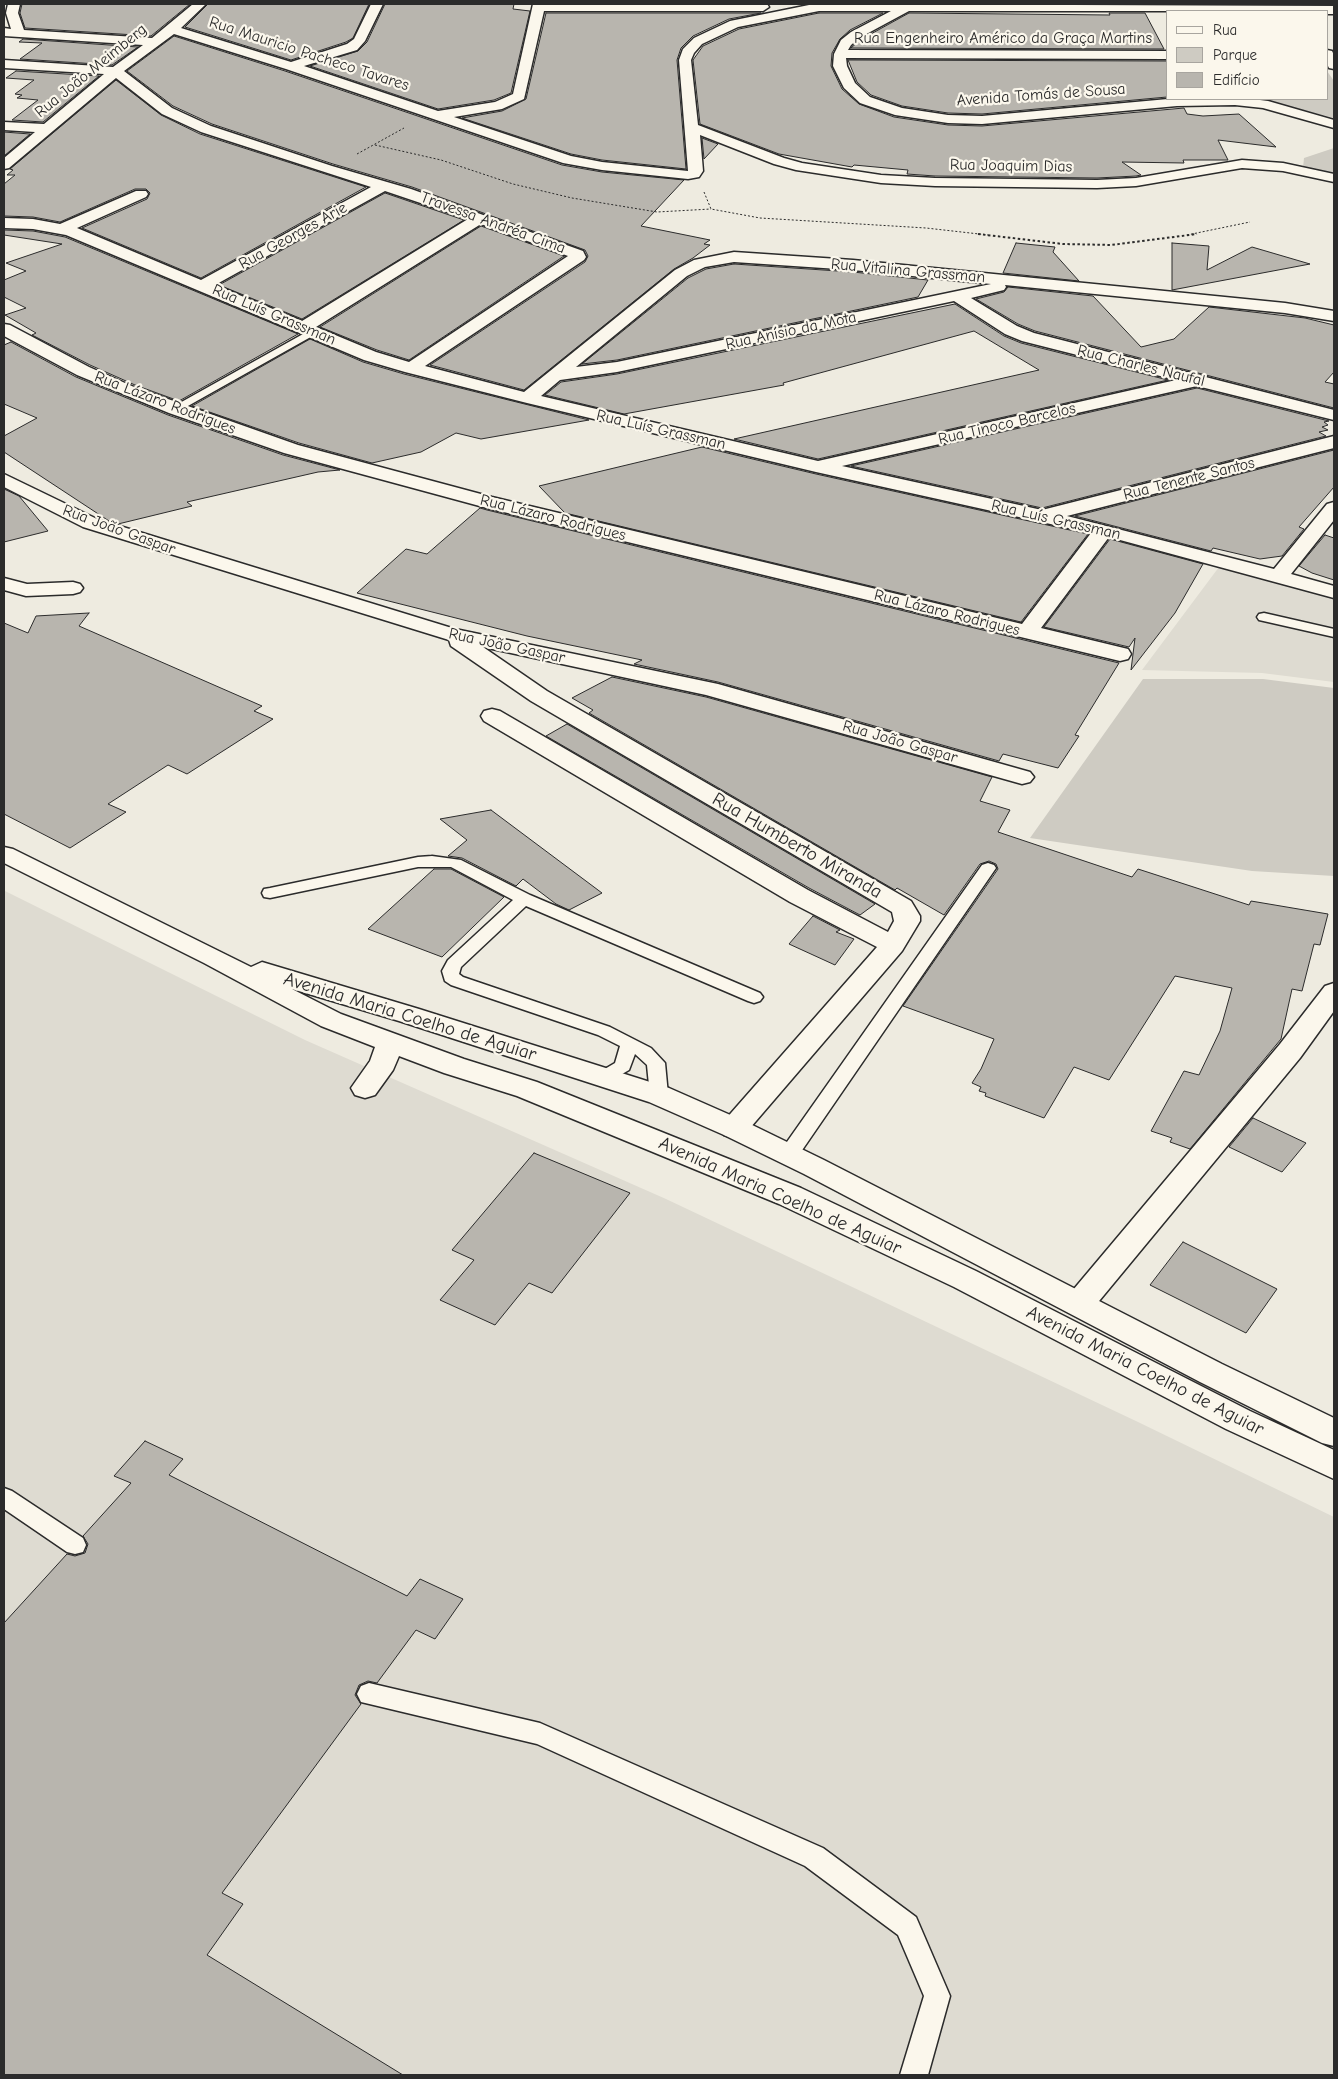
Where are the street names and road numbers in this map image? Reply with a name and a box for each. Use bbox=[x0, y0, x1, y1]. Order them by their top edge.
street label: Rua Mauricio Pacheco Tavares bbox=[207, 13, 411, 95]
street label: Rua João Meimberg bbox=[31, 20, 151, 122]
street label: Rua Engenheiro Américo da Graça Martins bbox=[854, 28, 1152, 48]
street label: Avenida Tomás de Sousa bbox=[956, 80, 1126, 110]
street label: Rua Joaquim Dias bbox=[950, 155, 1072, 177]
street label: Travessa Andréa Cima bbox=[418, 188, 568, 258]
street label: Rua Georges Arie bbox=[235, 198, 351, 274]
street label: Rua Vitalina Grassman bbox=[830, 255, 986, 287]
street label: Rua Luís Grassman bbox=[209, 280, 339, 350]
street label: Rua Anísio da Mota bbox=[724, 308, 858, 354]
street label: Rua Charles Naufal bbox=[1075, 341, 1207, 391]
street label: Rua Lázaro Rodrigues bbox=[92, 367, 238, 439]
street label: Rua Tinoco Barcelos bbox=[936, 399, 1078, 449]
street label: Rua Luís Grassman bbox=[594, 406, 728, 454]
street label: Rua Tenente Santos bbox=[1121, 453, 1257, 505]
street label: Rua Lázaro Rodrigues bbox=[478, 491, 628, 545]
street label: Rua Luís Grassman bbox=[989, 496, 1123, 544]
street label: Rua João Gaspar bbox=[60, 501, 178, 559]
street label: Rua Lázaro Rodrigues bbox=[872, 586, 1022, 640]
street label: Rua João Gaspar bbox=[447, 624, 567, 668]
street label: Rua João Gaspar bbox=[840, 716, 960, 768]
street label: Rua Humberto Miranda bbox=[708, 788, 886, 904]
street label: Avenida Maria Coelho de Aguiar bbox=[281, 968, 539, 1066]
street label: Avenida Maria Coelho de Aguiar bbox=[655, 1132, 905, 1260]
street label: Avenida Maria Coelho de Aguiar bbox=[1023, 1301, 1267, 1441]

